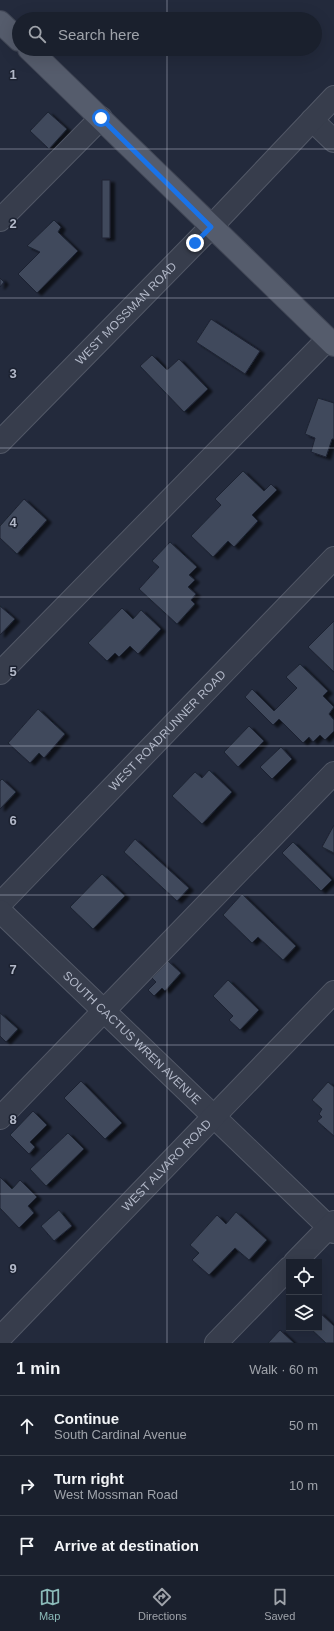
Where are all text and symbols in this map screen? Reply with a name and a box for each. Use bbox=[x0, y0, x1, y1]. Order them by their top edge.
search box bbox=[12, 12, 322, 56]
icon: search bbox=[26, 23, 48, 45]
text: Search here bbox=[58, 26, 140, 43]
text: 1 bbox=[9, 67, 17, 82]
route start bbox=[92, 109, 110, 127]
text: 2 bbox=[9, 216, 17, 231]
route end bbox=[186, 234, 204, 252]
street label: WEST MOSSMAN ROAD bbox=[73, 259, 180, 368]
text: 3 bbox=[9, 366, 17, 381]
text: 4 bbox=[9, 515, 17, 530]
text: 5 bbox=[9, 664, 17, 679]
street label: WEST ROADRUNNER ROAD bbox=[106, 667, 229, 794]
text: 6 bbox=[9, 813, 17, 828]
text: 7 bbox=[9, 962, 17, 977]
street label: SOUTH CACTUS WREN AVENUE bbox=[60, 968, 204, 1107]
text: 8 bbox=[9, 1112, 17, 1127]
street label: WEST ALVARO ROAD bbox=[119, 1116, 214, 1214]
map controls bbox=[286, 1259, 322, 1331]
button: locate bbox=[286, 1259, 322, 1295]
text: 9 bbox=[9, 1261, 17, 1276]
button: layers bbox=[286, 1295, 322, 1331]
text: 1 min bbox=[16, 1359, 60, 1378]
text: Walk · 60 m bbox=[249, 1362, 318, 1377]
text: Continue bbox=[54, 1410, 119, 1427]
icon: ahead bbox=[16, 1415, 38, 1437]
text: 50 m bbox=[289, 1418, 318, 1433]
text: South Cardinal Avenue bbox=[54, 1427, 187, 1442]
text: Turn right bbox=[54, 1470, 124, 1487]
icon: right bbox=[16, 1475, 38, 1497]
text: 10 m bbox=[289, 1478, 318, 1493]
text: West Mossman Road bbox=[54, 1487, 178, 1502]
icon: arrive bbox=[16, 1535, 38, 1557]
text: Arrive at destination bbox=[54, 1537, 199, 1554]
tab: Map bbox=[39, 1586, 61, 1622]
tab: Directions bbox=[138, 1586, 187, 1622]
tab: Saved bbox=[264, 1586, 295, 1622]

